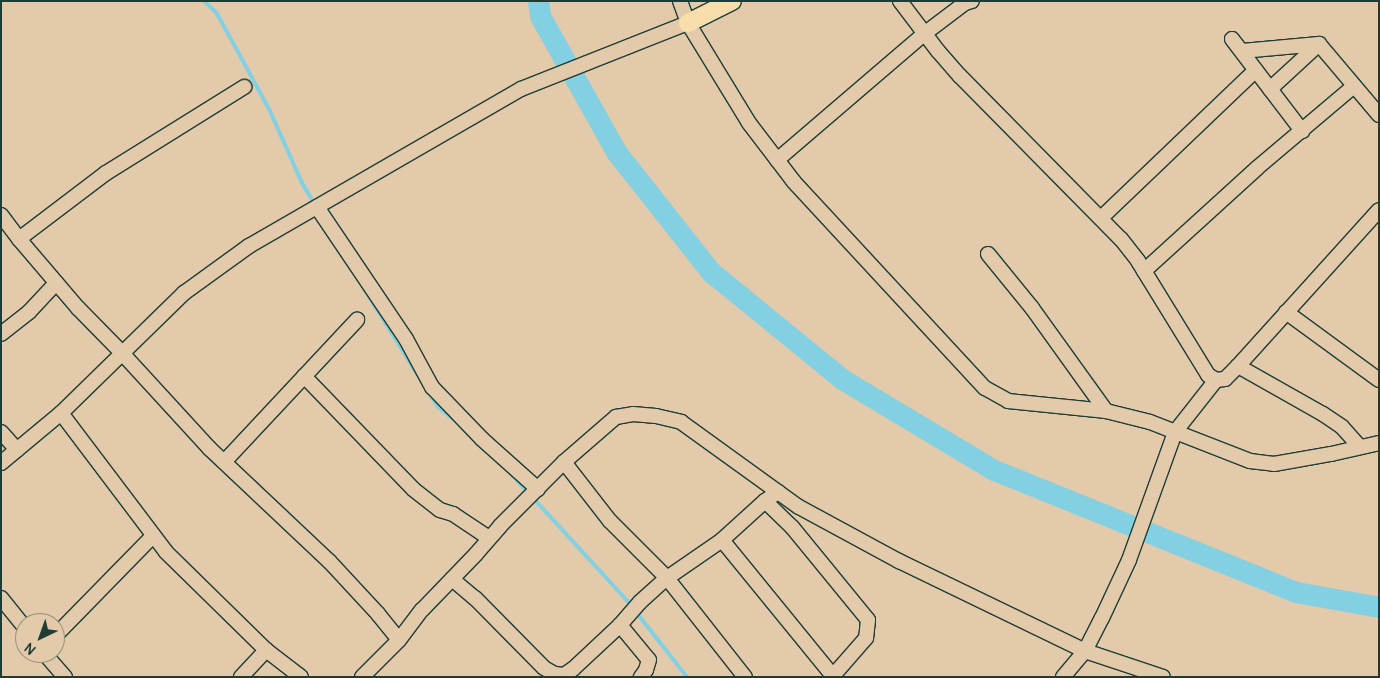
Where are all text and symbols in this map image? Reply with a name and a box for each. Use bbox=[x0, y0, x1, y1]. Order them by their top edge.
north arrow bbox=[15, 613, 65, 663]
text: N bbox=[21, 639, 40, 658]

